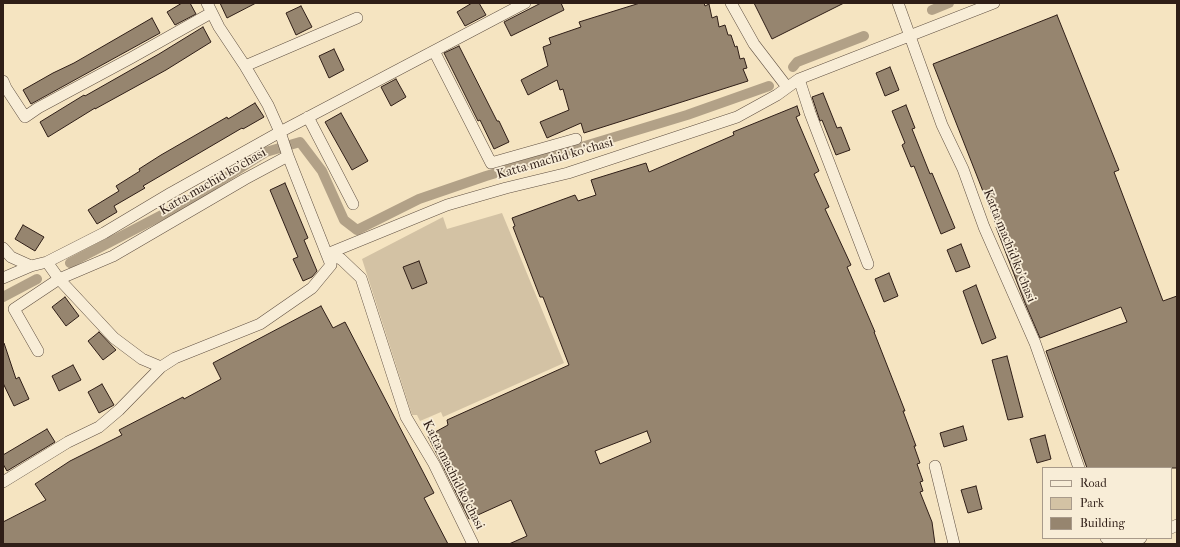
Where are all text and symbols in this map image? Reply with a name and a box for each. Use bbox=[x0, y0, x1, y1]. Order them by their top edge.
street label: Katta machid ko'chasi bbox=[495, 135, 615, 183]
street label: Katta machid ko'chasi bbox=[157, 145, 269, 219]
street label: Katta machid ko'chasi bbox=[979, 187, 1039, 305]
street label: Katta machid ko'chasi bbox=[419, 418, 487, 532]
legend bbox=[1042, 467, 1172, 539]
text: Road bbox=[1080, 476, 1107, 490]
text: Park bbox=[1080, 496, 1104, 510]
text: Building bbox=[1080, 516, 1125, 530]

